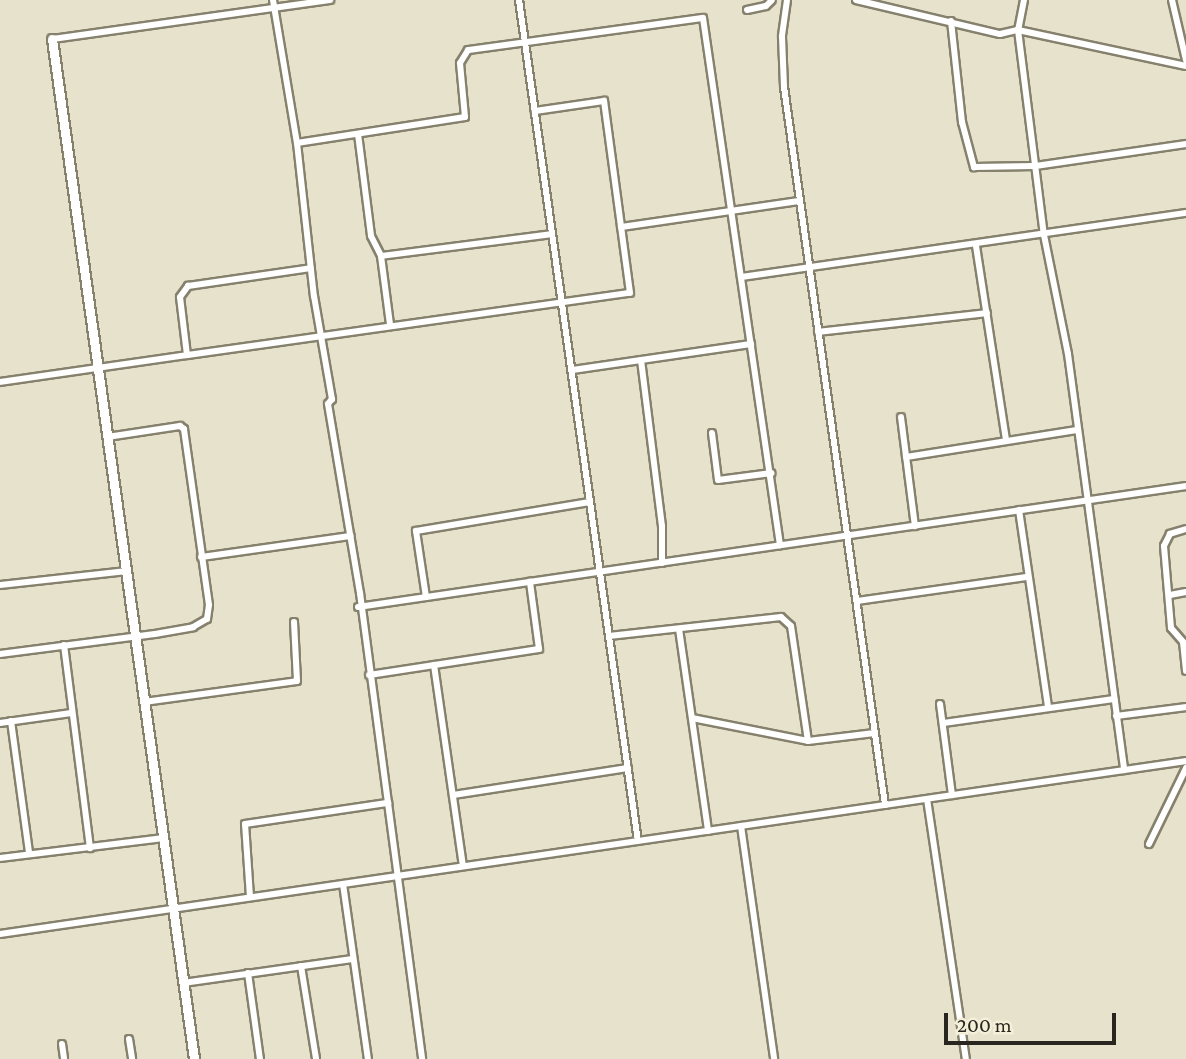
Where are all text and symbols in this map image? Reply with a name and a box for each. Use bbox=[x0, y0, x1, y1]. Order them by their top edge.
scale bar bbox=[948, 1000, 1120, 1044]
text: 200 m bbox=[957, 1013, 1012, 1037]

